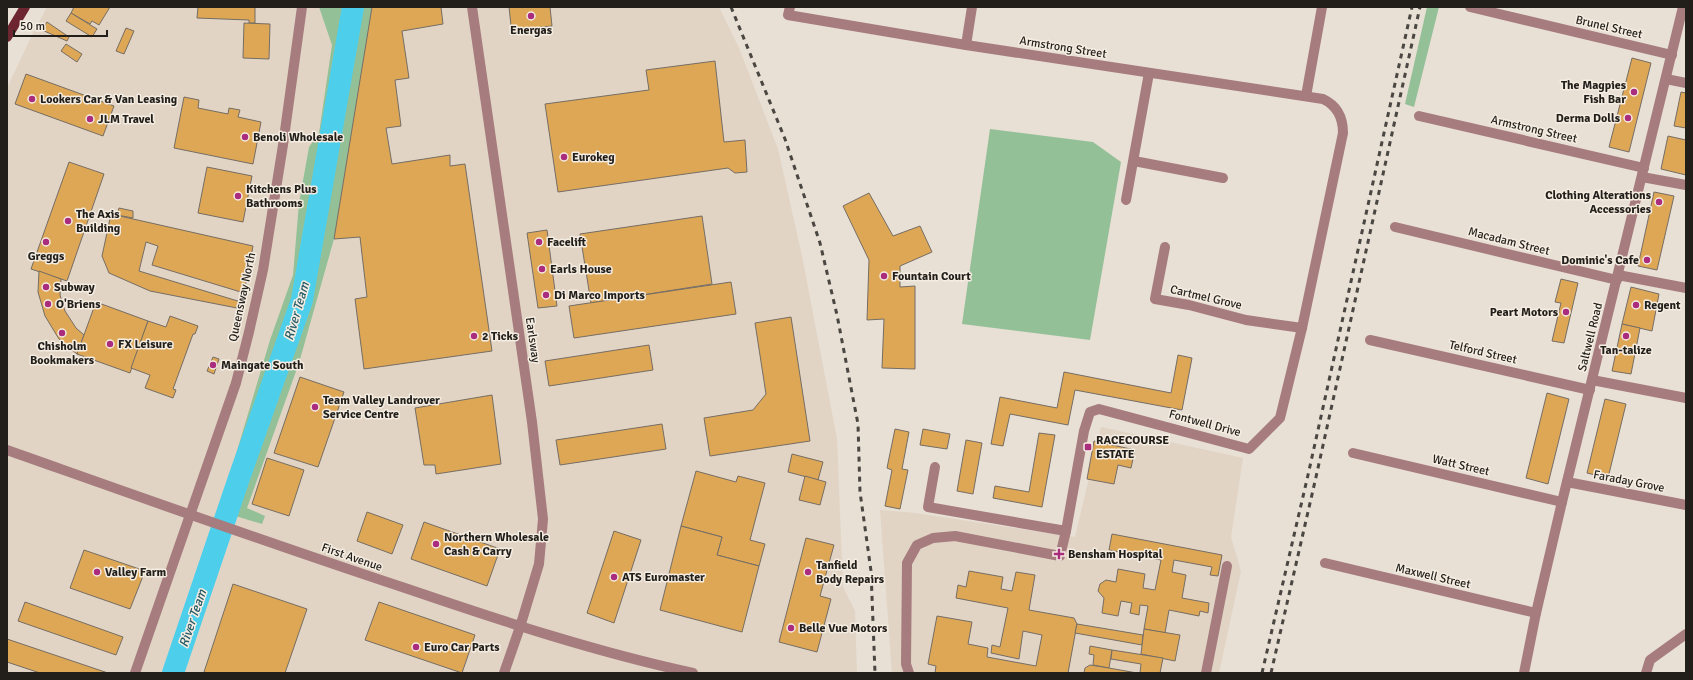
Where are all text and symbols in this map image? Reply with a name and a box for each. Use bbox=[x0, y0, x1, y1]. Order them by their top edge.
marker: Energas bbox=[526, 11, 536, 21]
scale bar bbox=[14, 12, 107, 38]
street label: Brunel Street bbox=[1574, 13, 1644, 42]
text: 50 m bbox=[20, 19, 45, 34]
place label: Energas bbox=[510, 23, 553, 38]
street label: Armstrong Street bbox=[1018, 33, 1108, 62]
place label: The Magpies Fish Bar bbox=[1561, 78, 1627, 107]
marker: The Magpies Fish Bar bbox=[1629, 87, 1639, 97]
place label: Lookers Car & Van Leasing bbox=[40, 92, 178, 107]
marker: Lookers Car & Van Leasing bbox=[27, 94, 37, 104]
place label: Derma Dolls bbox=[1556, 111, 1621, 126]
place label: JLM Travel bbox=[98, 112, 154, 127]
street label: Armstrong Street bbox=[1489, 112, 1578, 147]
marker: Derma Dolls bbox=[1623, 113, 1633, 123]
marker: JLM Travel bbox=[85, 114, 95, 124]
place label: Benoli Wholesale bbox=[253, 130, 343, 145]
marker: Benoli Wholesale bbox=[240, 132, 250, 142]
place label: Eurokeg bbox=[572, 150, 615, 165]
marker: Eurokeg bbox=[559, 152, 569, 162]
place label: Kitchens Plus Bathrooms bbox=[246, 182, 317, 211]
place label: Clothing Alterations Accessories bbox=[1545, 188, 1652, 217]
marker: Kitchens Plus Bathrooms bbox=[233, 191, 243, 201]
marker: Clothing Alterations Accessories bbox=[1654, 197, 1664, 207]
place label: The Axis Building bbox=[76, 207, 121, 236]
marker: The Axis Building bbox=[63, 216, 73, 226]
street label: Macadam Street bbox=[1467, 224, 1551, 259]
place label: Facelift bbox=[547, 235, 587, 250]
marker: Greggs bbox=[41, 237, 51, 247]
marker: Facelift bbox=[534, 237, 544, 247]
place label: Greggs bbox=[28, 249, 65, 264]
street label: Queensway North bbox=[226, 251, 259, 343]
place label: Dominic's Cafe bbox=[1561, 253, 1639, 268]
marker: Dominic's Cafe bbox=[1642, 255, 1652, 265]
place label: Earls House bbox=[550, 262, 612, 277]
marker: Earls House bbox=[537, 264, 547, 274]
place label: Fountain Court bbox=[892, 269, 971, 284]
marker: Fountain Court bbox=[879, 271, 889, 281]
place label: Subway bbox=[54, 280, 95, 295]
water label: River Team bbox=[281, 280, 313, 342]
marker: Subway bbox=[41, 282, 51, 292]
street label: Cartmel Grove bbox=[1169, 282, 1243, 313]
place label: Di Marco Imports bbox=[554, 288, 645, 303]
marker: Di Marco Imports bbox=[541, 290, 551, 300]
place label: O'Briens bbox=[56, 297, 101, 312]
place label: Regent bbox=[1644, 298, 1681, 313]
marker: O'Briens bbox=[43, 299, 53, 309]
marker: Regent bbox=[1631, 300, 1641, 310]
street label: Saltwell Road bbox=[1575, 301, 1606, 373]
place label: Peart Motors bbox=[1490, 305, 1559, 320]
marker: Peart Motors bbox=[1561, 307, 1571, 317]
street label: Earlsway bbox=[522, 316, 543, 364]
marker: Chisholm Bookmakers bbox=[57, 328, 67, 338]
place label: 2 Ticks bbox=[482, 329, 519, 344]
marker: 2 Ticks bbox=[469, 331, 479, 341]
marker: Tan-talize bbox=[1621, 331, 1631, 341]
place label: FX Leisure bbox=[118, 337, 173, 352]
street label: Telford Street bbox=[1448, 337, 1518, 368]
place label: Chisholm Bookmakers bbox=[30, 339, 95, 368]
marker: FX Leisure bbox=[105, 339, 115, 349]
place label: Tan-talize bbox=[1600, 343, 1652, 358]
place label: Maingate South bbox=[221, 358, 304, 373]
marker: Maingate South bbox=[208, 360, 218, 370]
place label: Team Valley Landrover Service Centre bbox=[323, 393, 440, 422]
marker: Team Valley Landrover Service Centre bbox=[310, 402, 320, 412]
street label: Fontwell Drive bbox=[1167, 407, 1243, 440]
place label: RACECOURSE ESTATE bbox=[1096, 433, 1169, 462]
marker: RACECOURSE ESTATE bbox=[1083, 442, 1093, 452]
street label: Watt Street bbox=[1431, 452, 1491, 479]
street label: Faraday Grove bbox=[1592, 467, 1666, 496]
place label: Northern Wholesale Cash & Carry bbox=[444, 530, 549, 559]
marker: Northern Wholesale Cash & Carry bbox=[431, 539, 441, 549]
street label: First Avenue bbox=[319, 540, 384, 575]
place label: Bensham Hospital bbox=[1068, 547, 1163, 562]
marker: Bensham Hospital bbox=[1053, 548, 1065, 560]
place label: Tanfield Body Repairs bbox=[816, 558, 885, 587]
street label: Maxwell Street bbox=[1394, 561, 1472, 592]
place label: Valley Farm bbox=[105, 565, 167, 580]
marker: Valley Farm bbox=[92, 567, 102, 577]
marker: Tanfield Body Repairs bbox=[803, 567, 813, 577]
place label: ATS Euromaster bbox=[622, 570, 705, 585]
marker: ATS Euromaster bbox=[609, 572, 619, 582]
water label: River Team bbox=[176, 587, 210, 649]
place label: Belle Vue Motors bbox=[799, 621, 888, 636]
marker: Belle Vue Motors bbox=[786, 623, 796, 633]
place label: Euro Car Parts bbox=[424, 640, 500, 655]
marker: Euro Car Parts bbox=[411, 642, 421, 652]

